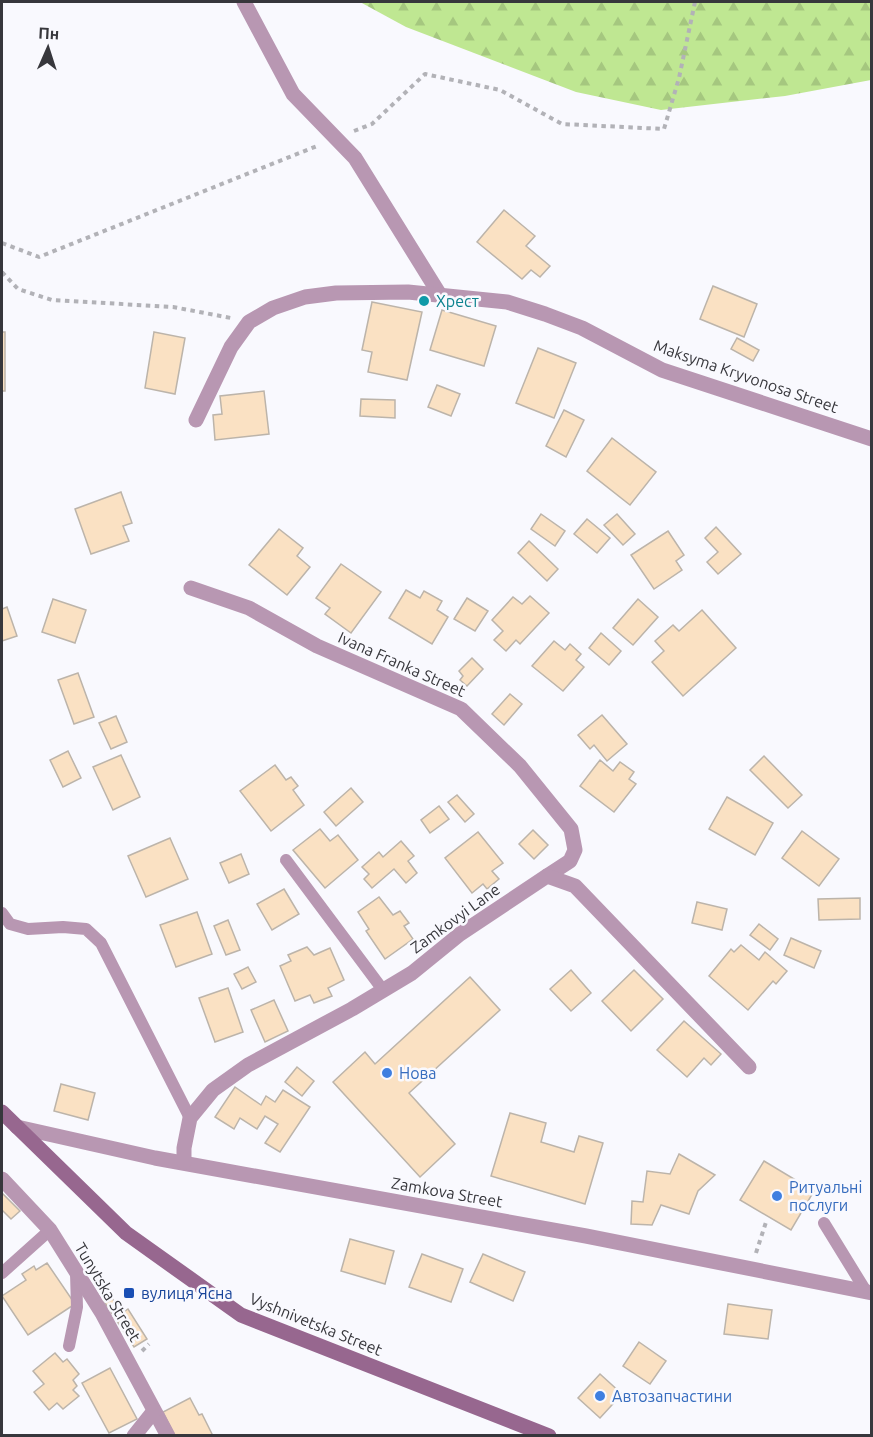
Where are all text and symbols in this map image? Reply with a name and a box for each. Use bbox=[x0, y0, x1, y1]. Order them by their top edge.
north arrow bbox=[18, 18, 78, 78]
text: Пн bbox=[38, 23, 60, 43]
place label: Хрест bbox=[436, 292, 479, 310]
marker: Хрест bbox=[417, 294, 431, 308]
street label: Maksyma Kryvonosa Street bbox=[651, 336, 841, 416]
street label: Ivana Franka Street bbox=[336, 628, 469, 700]
street label: Zamkovyi Lane bbox=[407, 880, 503, 956]
place label: Нова bbox=[399, 1064, 437, 1082]
marker: Нова bbox=[380, 1066, 394, 1080]
street label: Zamkova Street bbox=[390, 1173, 505, 1211]
place label: Ритуальні послуги bbox=[789, 1178, 862, 1214]
marker: Ритуальні послуги bbox=[770, 1189, 784, 1203]
street label: Tunytska Street bbox=[71, 1239, 145, 1345]
place label: вулиця Ясна bbox=[141, 1284, 233, 1302]
marker: вулиця Ясна bbox=[122, 1286, 136, 1300]
street label: Vyshnivetska Street bbox=[247, 1289, 386, 1359]
place label: Автозапчастини bbox=[612, 1387, 732, 1405]
marker: Автозапчастини bbox=[593, 1389, 607, 1403]

